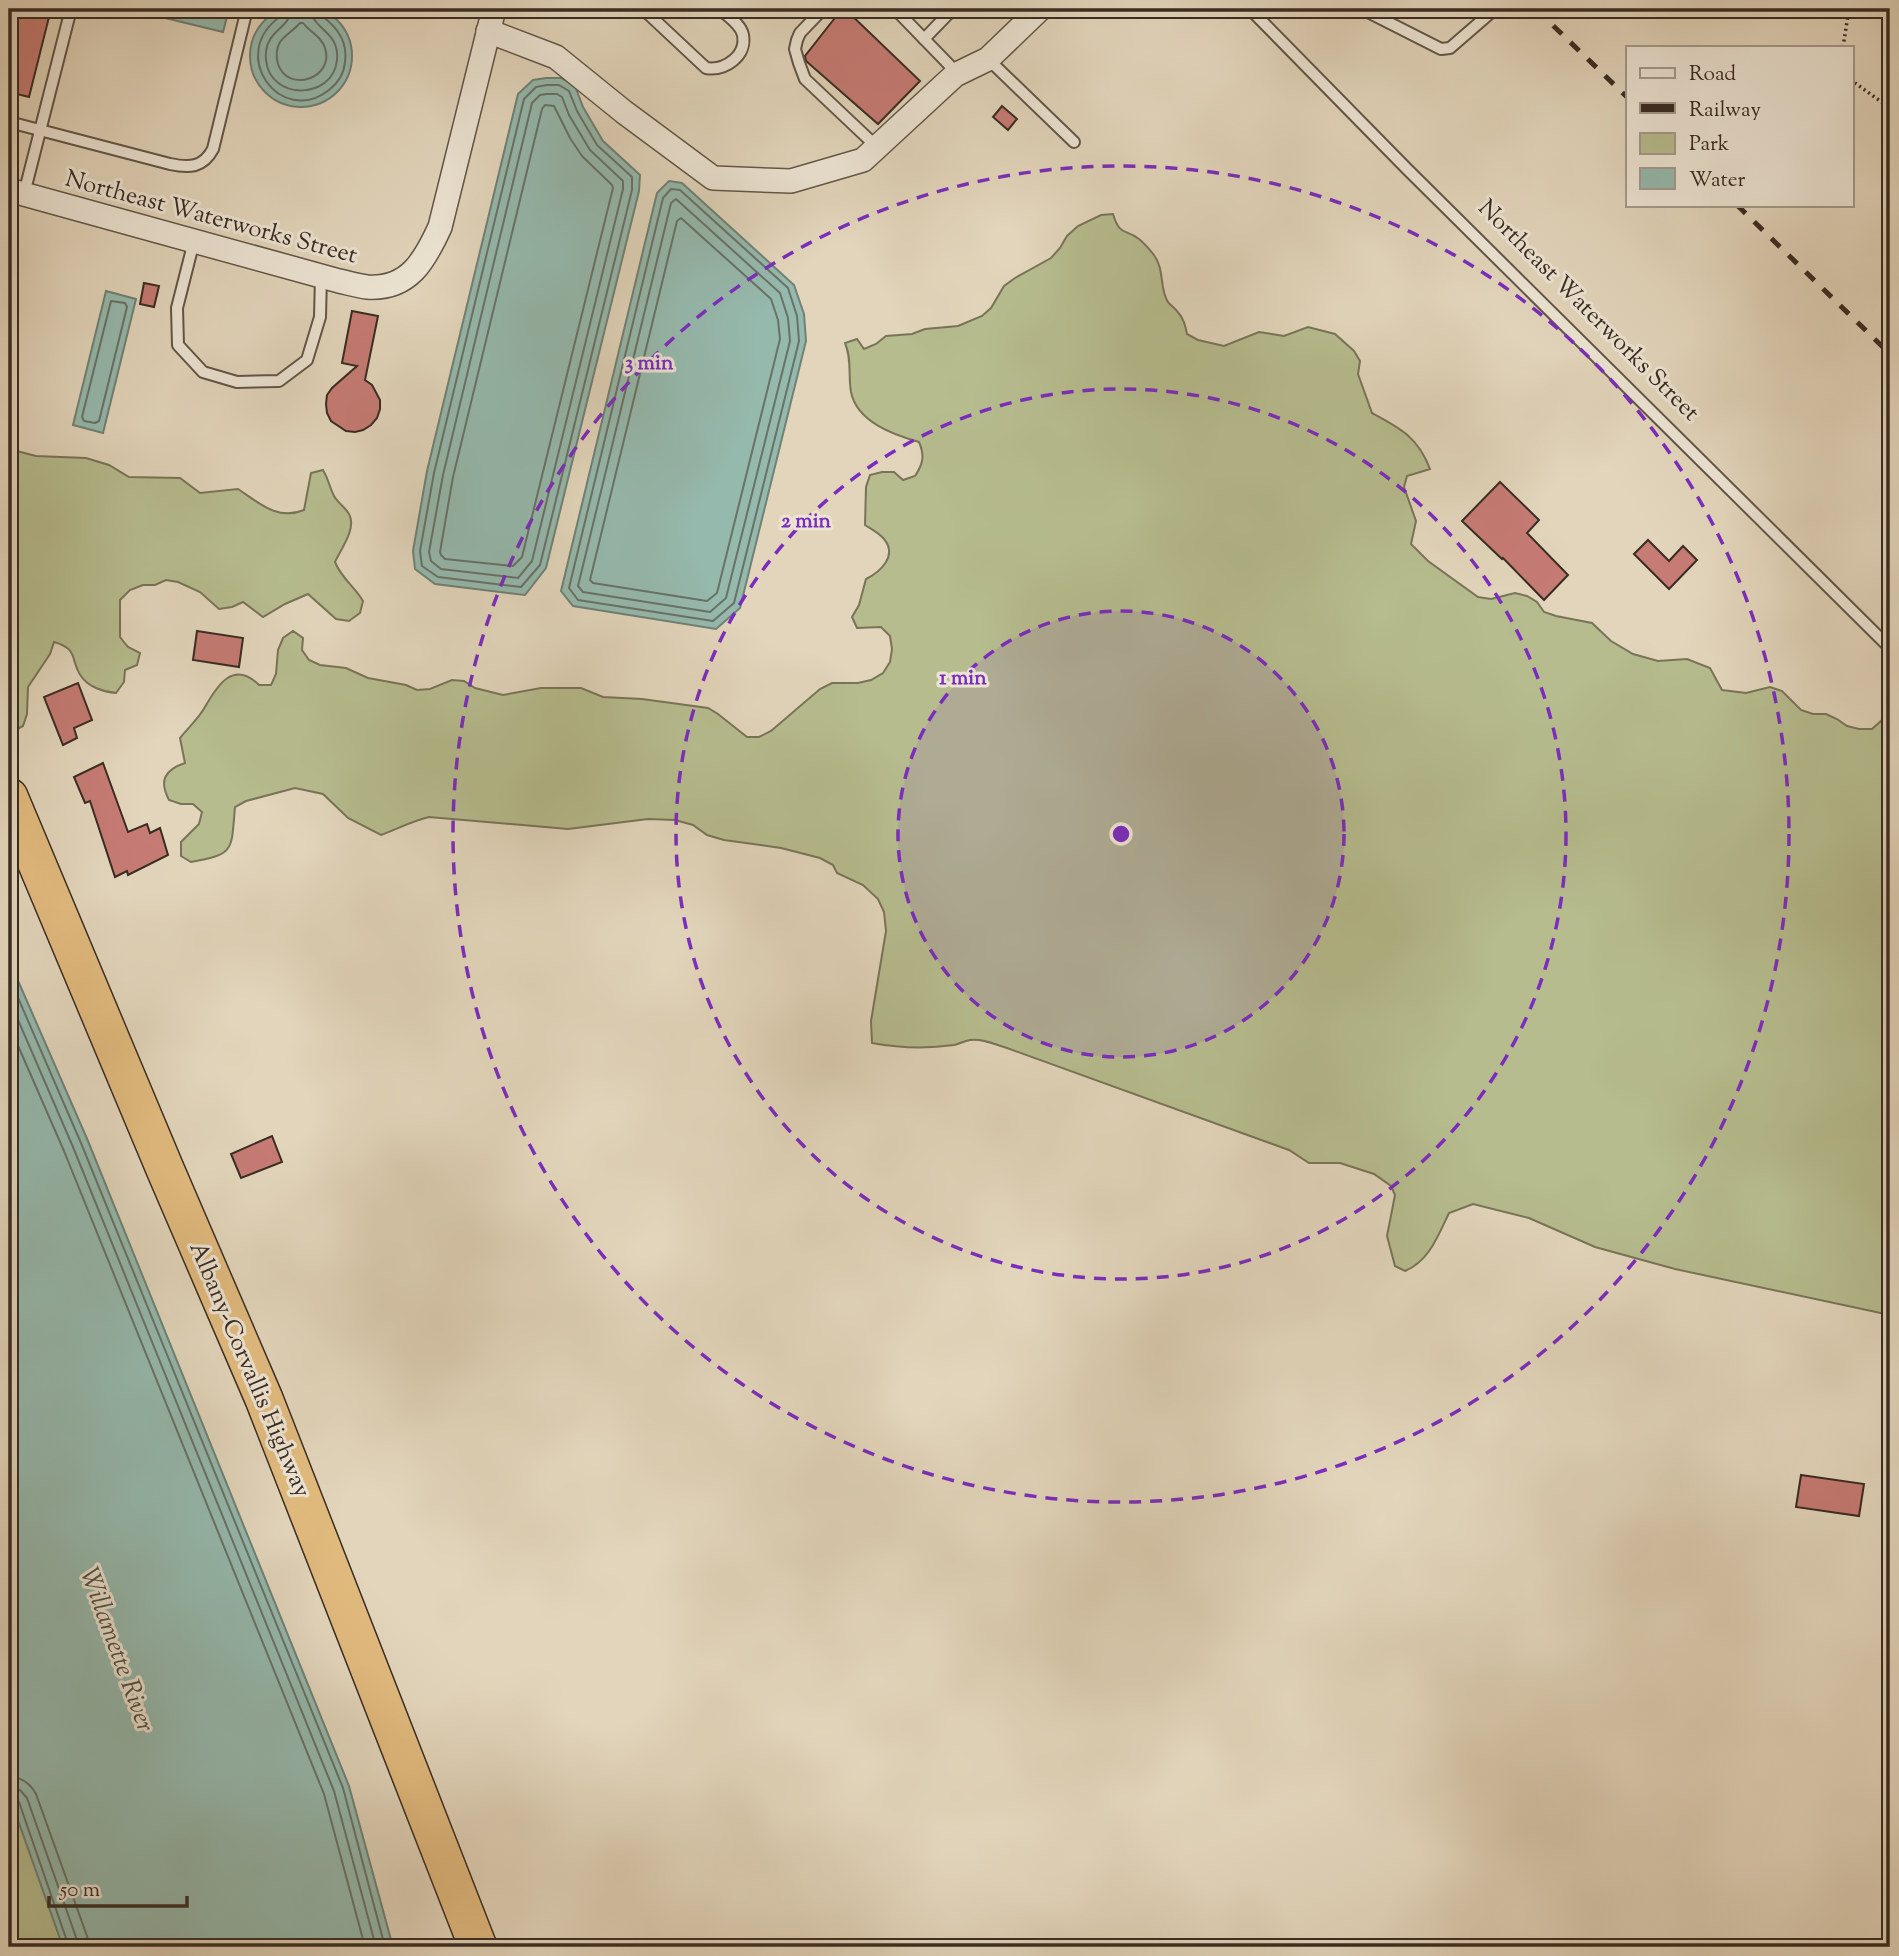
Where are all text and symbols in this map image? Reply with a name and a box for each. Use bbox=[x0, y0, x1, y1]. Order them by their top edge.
legend bbox=[1626, 46, 1854, 206]
text: Road bbox=[1689, 60, 1736, 90]
text: Railway bbox=[1689, 96, 1761, 126]
text: Park bbox=[1689, 130, 1730, 160]
street label: Northeast Waterworks Street bbox=[61, 163, 361, 273]
text: Water bbox=[1689, 166, 1746, 196]
street label: Northeast Waterworks Street bbox=[1469, 192, 1707, 430]
text: 3 min bbox=[625, 349, 674, 379]
text: 2 min bbox=[781, 507, 832, 537]
text: 1 min bbox=[939, 664, 987, 694]
centre of rings bbox=[1109, 822, 1133, 846]
street label: Albany-Corvallis Highway bbox=[180, 1237, 318, 1503]
water label: Willamette River bbox=[69, 1562, 163, 1738]
scale bar bbox=[49, 1865, 187, 1909]
text: 50 m bbox=[59, 1876, 100, 1906]

